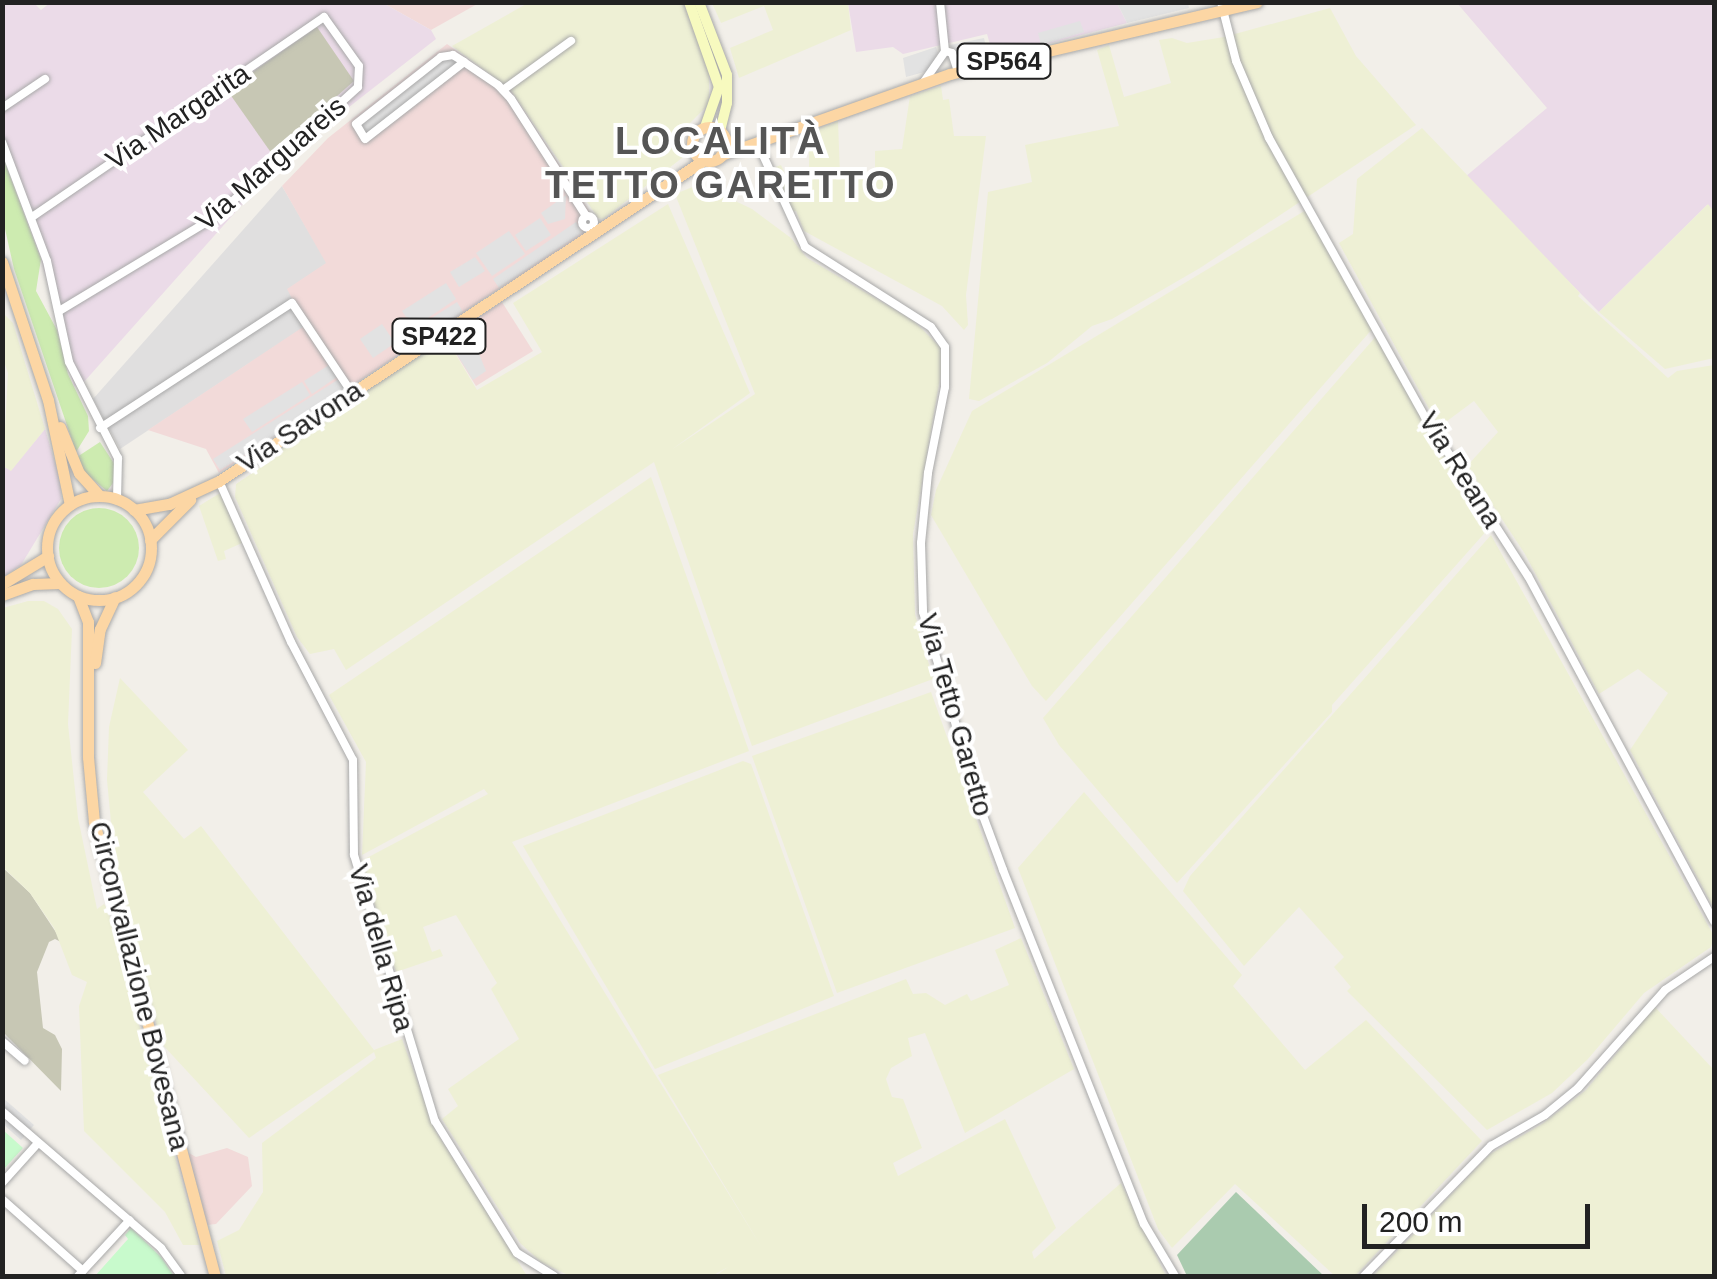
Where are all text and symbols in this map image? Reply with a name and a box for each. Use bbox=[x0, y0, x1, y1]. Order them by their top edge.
road number: SP564 bbox=[954, 41, 1054, 81]
street label: Via Margarita bbox=[100, 57, 256, 177]
street label: Via Marguareis bbox=[189, 90, 353, 238]
district label: LOCALITÀ TETTO GARETTO bbox=[545, 119, 897, 208]
road number: SP422 bbox=[389, 316, 489, 356]
street label: Via Savona bbox=[231, 374, 369, 480]
street label: Via Reana bbox=[1411, 406, 1509, 534]
street label: Via Tetto Garetto bbox=[910, 610, 1000, 820]
street label: Circonvallazione Bovesana bbox=[82, 818, 196, 1154]
street label: Via della Ripa bbox=[341, 861, 421, 1035]
scale bar bbox=[1367, 1184, 1594, 1246]
text: 200 m bbox=[1379, 1205, 1462, 1238]

